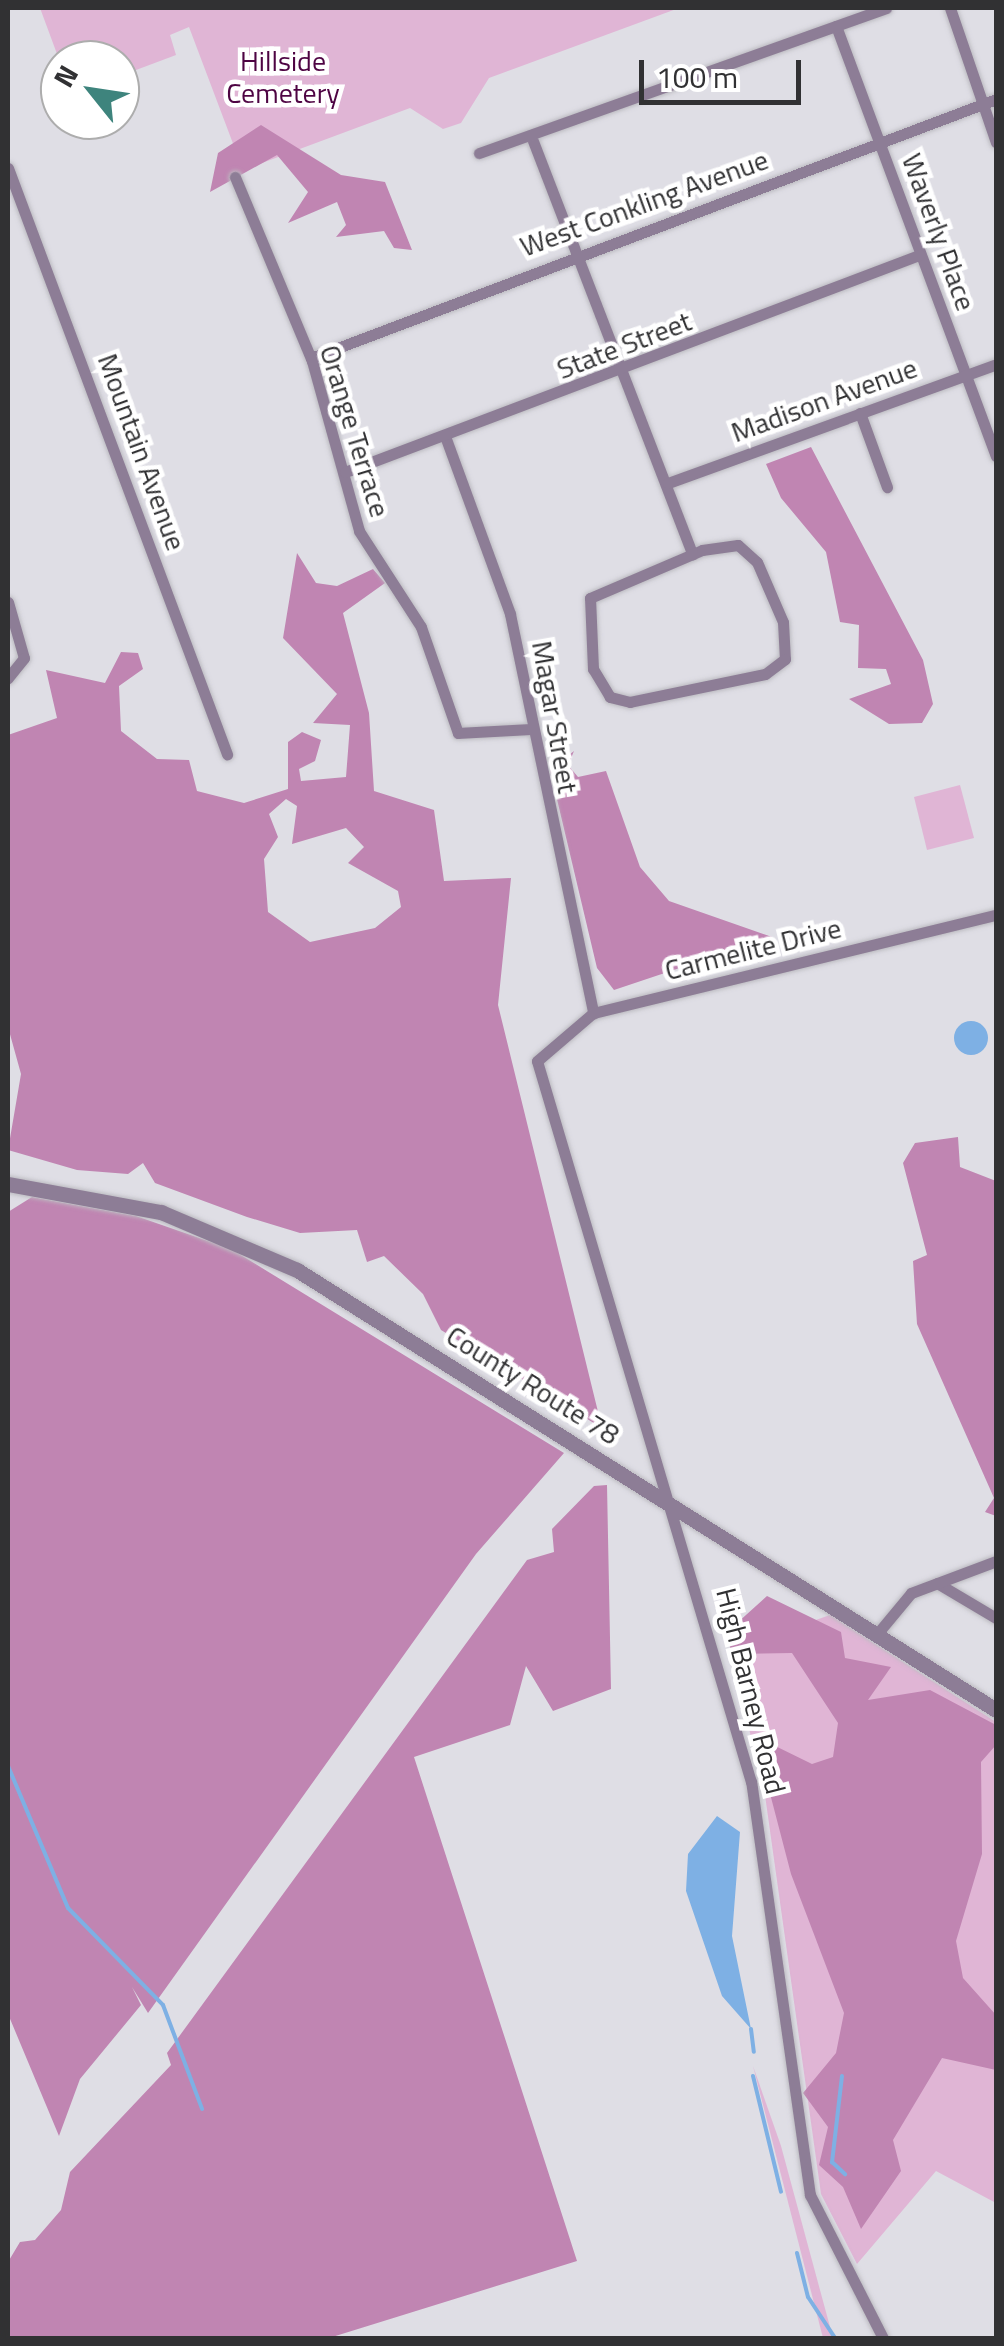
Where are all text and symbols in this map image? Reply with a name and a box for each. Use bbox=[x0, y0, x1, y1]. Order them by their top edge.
north arrow bbox=[40, 40, 140, 140]
scale bar bbox=[644, 40, 806, 102]
park label: Hillside Cemetery bbox=[226, 44, 340, 110]
text: 100 m bbox=[656, 54, 738, 100]
text: N bbox=[42, 57, 89, 95]
street label: West Conkling Avenue bbox=[515, 143, 773, 263]
street label: Waverly Place bbox=[895, 149, 983, 315]
street label: State Street bbox=[552, 304, 696, 386]
street label: Orange Terrace bbox=[313, 341, 397, 521]
street label: Mountain Avenue bbox=[91, 349, 193, 555]
street label: Madison Avenue bbox=[727, 351, 921, 449]
street label: Magar Street bbox=[525, 638, 585, 796]
street label: Carmelite Drive bbox=[661, 911, 845, 987]
street label: County Route 78 bbox=[440, 1319, 626, 1451]
street label: High Barney Road bbox=[709, 1585, 793, 1797]

